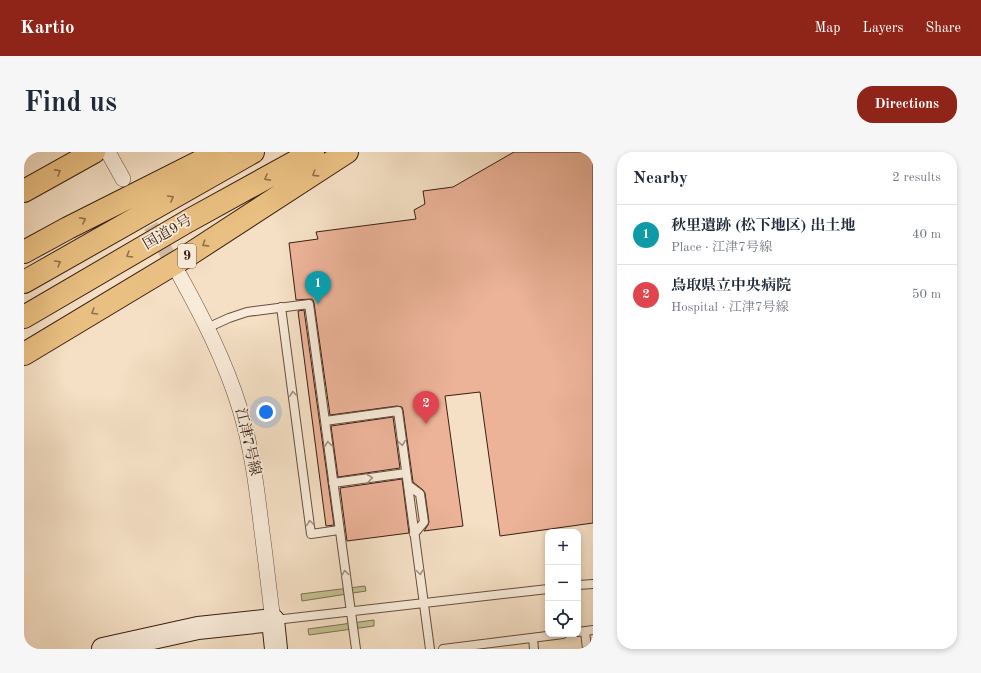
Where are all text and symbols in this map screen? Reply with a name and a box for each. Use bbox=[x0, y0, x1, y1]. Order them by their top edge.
text: Kartio bbox=[20, 19, 75, 38]
text: Map bbox=[815, 21, 841, 35]
text: Layers bbox=[863, 21, 904, 35]
text: Share bbox=[926, 21, 961, 35]
button: Directions bbox=[857, 86, 957, 123]
text: Find us bbox=[24, 90, 117, 118]
one-way arrow bbox=[54, 169, 61, 177]
one-way arrow bbox=[312, 169, 319, 176]
text: Nearby bbox=[633, 170, 688, 187]
text: 2 results bbox=[892, 171, 941, 184]
one-way arrow bbox=[263, 173, 271, 180]
one-way arrow bbox=[167, 196, 174, 203]
street label: 国道9号 bbox=[140, 211, 195, 253]
one-way arrow bbox=[79, 217, 86, 225]
text: 秋里遺跡 (松下地区) 出土地 bbox=[671, 219, 856, 234]
text: 1 bbox=[642, 228, 650, 241]
text: 40 m bbox=[912, 228, 941, 241]
one-way arrow bbox=[202, 239, 209, 247]
text: Place · 江津7号線 bbox=[671, 241, 772, 254]
road number: 9 bbox=[178, 244, 196, 268]
one-way arrow bbox=[126, 251, 133, 258]
one-way arrow bbox=[54, 260, 61, 267]
pin: 1 bbox=[305, 271, 331, 304]
text: 鳥取県立中央病院 bbox=[671, 279, 791, 294]
text: 2 bbox=[642, 288, 650, 301]
text: 50 m bbox=[912, 288, 941, 301]
text: Hospital · 江津7号線 bbox=[671, 301, 789, 314]
one-way arrow bbox=[91, 307, 98, 314]
one-way arrow bbox=[289, 391, 298, 397]
pin: 2 bbox=[413, 391, 439, 424]
your location bbox=[256, 402, 276, 422]
street label: 江津7号線 bbox=[232, 406, 264, 477]
one-way arrow bbox=[397, 440, 406, 446]
one-way arrow bbox=[324, 441, 333, 447]
one-way arrow bbox=[366, 474, 373, 483]
one-way arrow bbox=[306, 520, 315, 526]
map controls bbox=[545, 529, 581, 637]
button: + bbox=[545, 529, 581, 565]
button: − bbox=[545, 565, 581, 601]
one-way arrow bbox=[415, 568, 424, 575]
one-way arrow bbox=[341, 570, 350, 576]
button: locate bbox=[545, 601, 581, 637]

